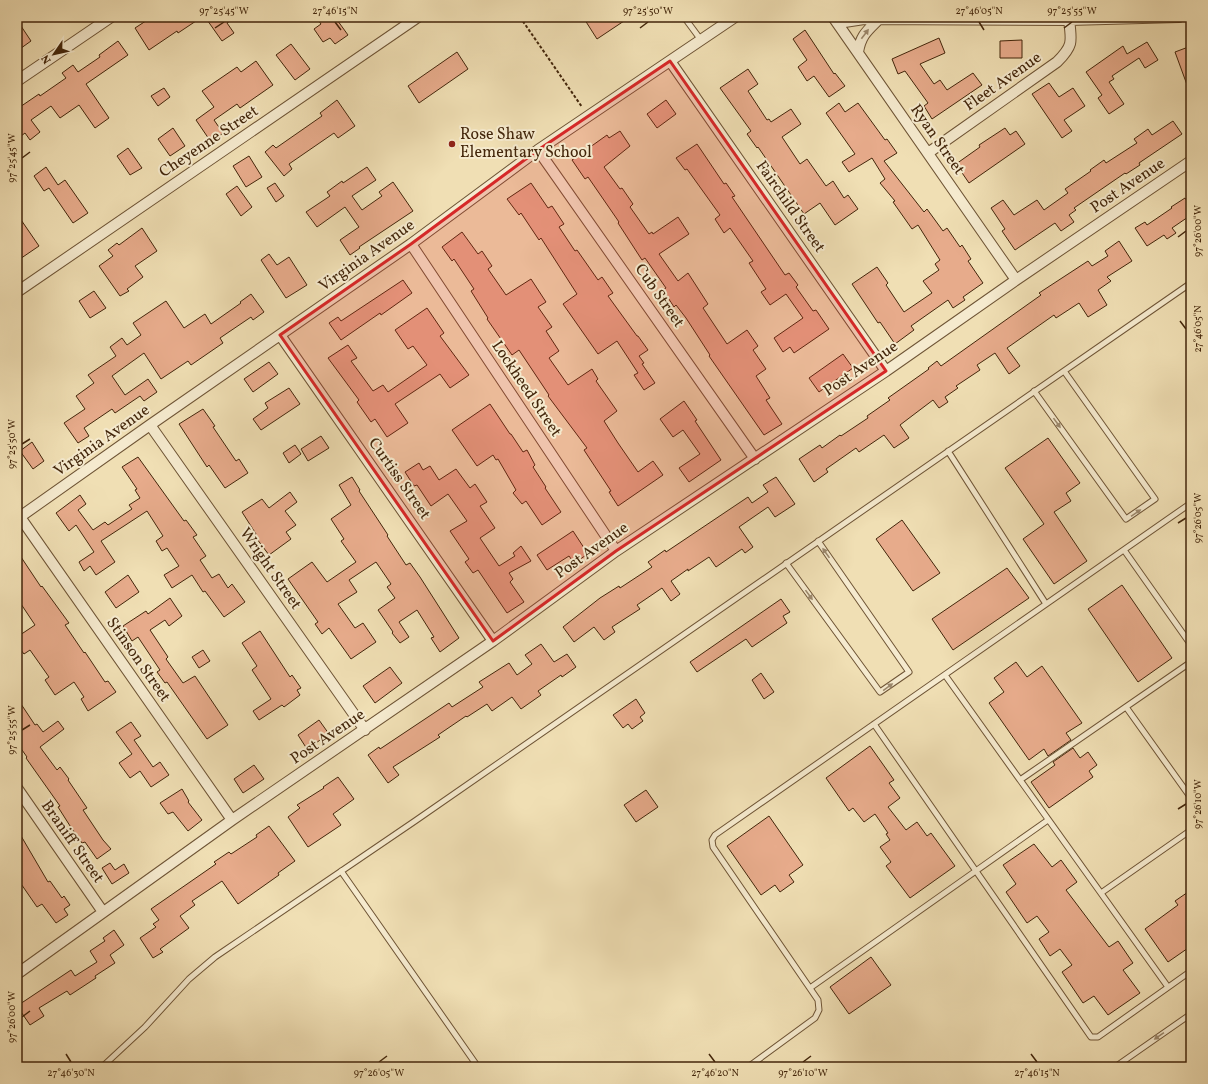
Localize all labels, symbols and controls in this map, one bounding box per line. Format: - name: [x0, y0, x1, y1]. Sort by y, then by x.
- text: 97°25'45"W: [199, 4, 249, 18]
- text: 27°46'15"N: [312, 4, 358, 18]
- text: 97°25'50"W: [623, 4, 673, 18]
- text: 27°46'05"N: [955, 4, 1003, 18]
- text: 97°25'55"W: [1047, 4, 1097, 18]
- one-way arrow: [861, 28, 869, 39]
- north arrow: [34, 34, 74, 74]
- street label: Fleet Avenue: [960, 47, 1046, 117]
- text: N: [38, 51, 55, 66]
- street label: Cheyenne Street: [155, 100, 263, 183]
- street label: Ryan Street: [905, 100, 970, 180]
- place label: Rose Shaw Elementary School: [460, 124, 592, 164]
- text: 97°25'45"W: [5, 133, 19, 183]
- marker: Rose Shaw Elementary School: [447, 139, 457, 149]
- street label: Post Avenue: [1086, 153, 1170, 219]
- street label: Fairchild Street: [750, 157, 830, 258]
- text: 97°26'00"W: [1191, 205, 1205, 257]
- street label: Virginia Avenue: [315, 215, 419, 297]
- street label: Cub Street: [629, 260, 689, 333]
- text: 27°46'05"N: [1191, 305, 1205, 353]
- street label: Post Avenue: [819, 336, 903, 402]
- street label: Lockheed Street: [486, 337, 567, 442]
- street label: Virginia Avenue: [50, 400, 154, 482]
- one-way arrow: [1053, 418, 1061, 428]
- text: 97°25'50"W: [5, 419, 19, 469]
- street label: Curtiss Street: [363, 434, 436, 525]
- text: 97°26'05"W: [1191, 493, 1205, 543]
- one-way arrow: [1130, 509, 1141, 517]
- street label: Post Avenue: [551, 517, 633, 585]
- street label: Wright Street: [234, 524, 307, 615]
- one-way arrow: [822, 547, 830, 558]
- one-way arrow: [805, 589, 813, 600]
- street label: Stinson Street: [101, 613, 176, 707]
- one-way arrow: [882, 683, 893, 691]
- street label: Post Avenue: [286, 704, 370, 770]
- text: 97°25'55"W: [5, 705, 19, 755]
- text: 97°26'10"W: [1191, 779, 1205, 829]
- street label: Braniff Street: [35, 796, 109, 888]
- text: 97°26'00"W: [5, 991, 19, 1043]
- one-way arrow: [1154, 1032, 1164, 1040]
- text: 27°46'30"N: [47, 1066, 95, 1080]
- text: 97°26'05"W: [354, 1066, 404, 1080]
- text: 27°46'20"N: [691, 1066, 739, 1080]
- text: 97°26'10"W: [778, 1066, 828, 1080]
- text: 27°46'15"N: [1014, 1066, 1060, 1080]

